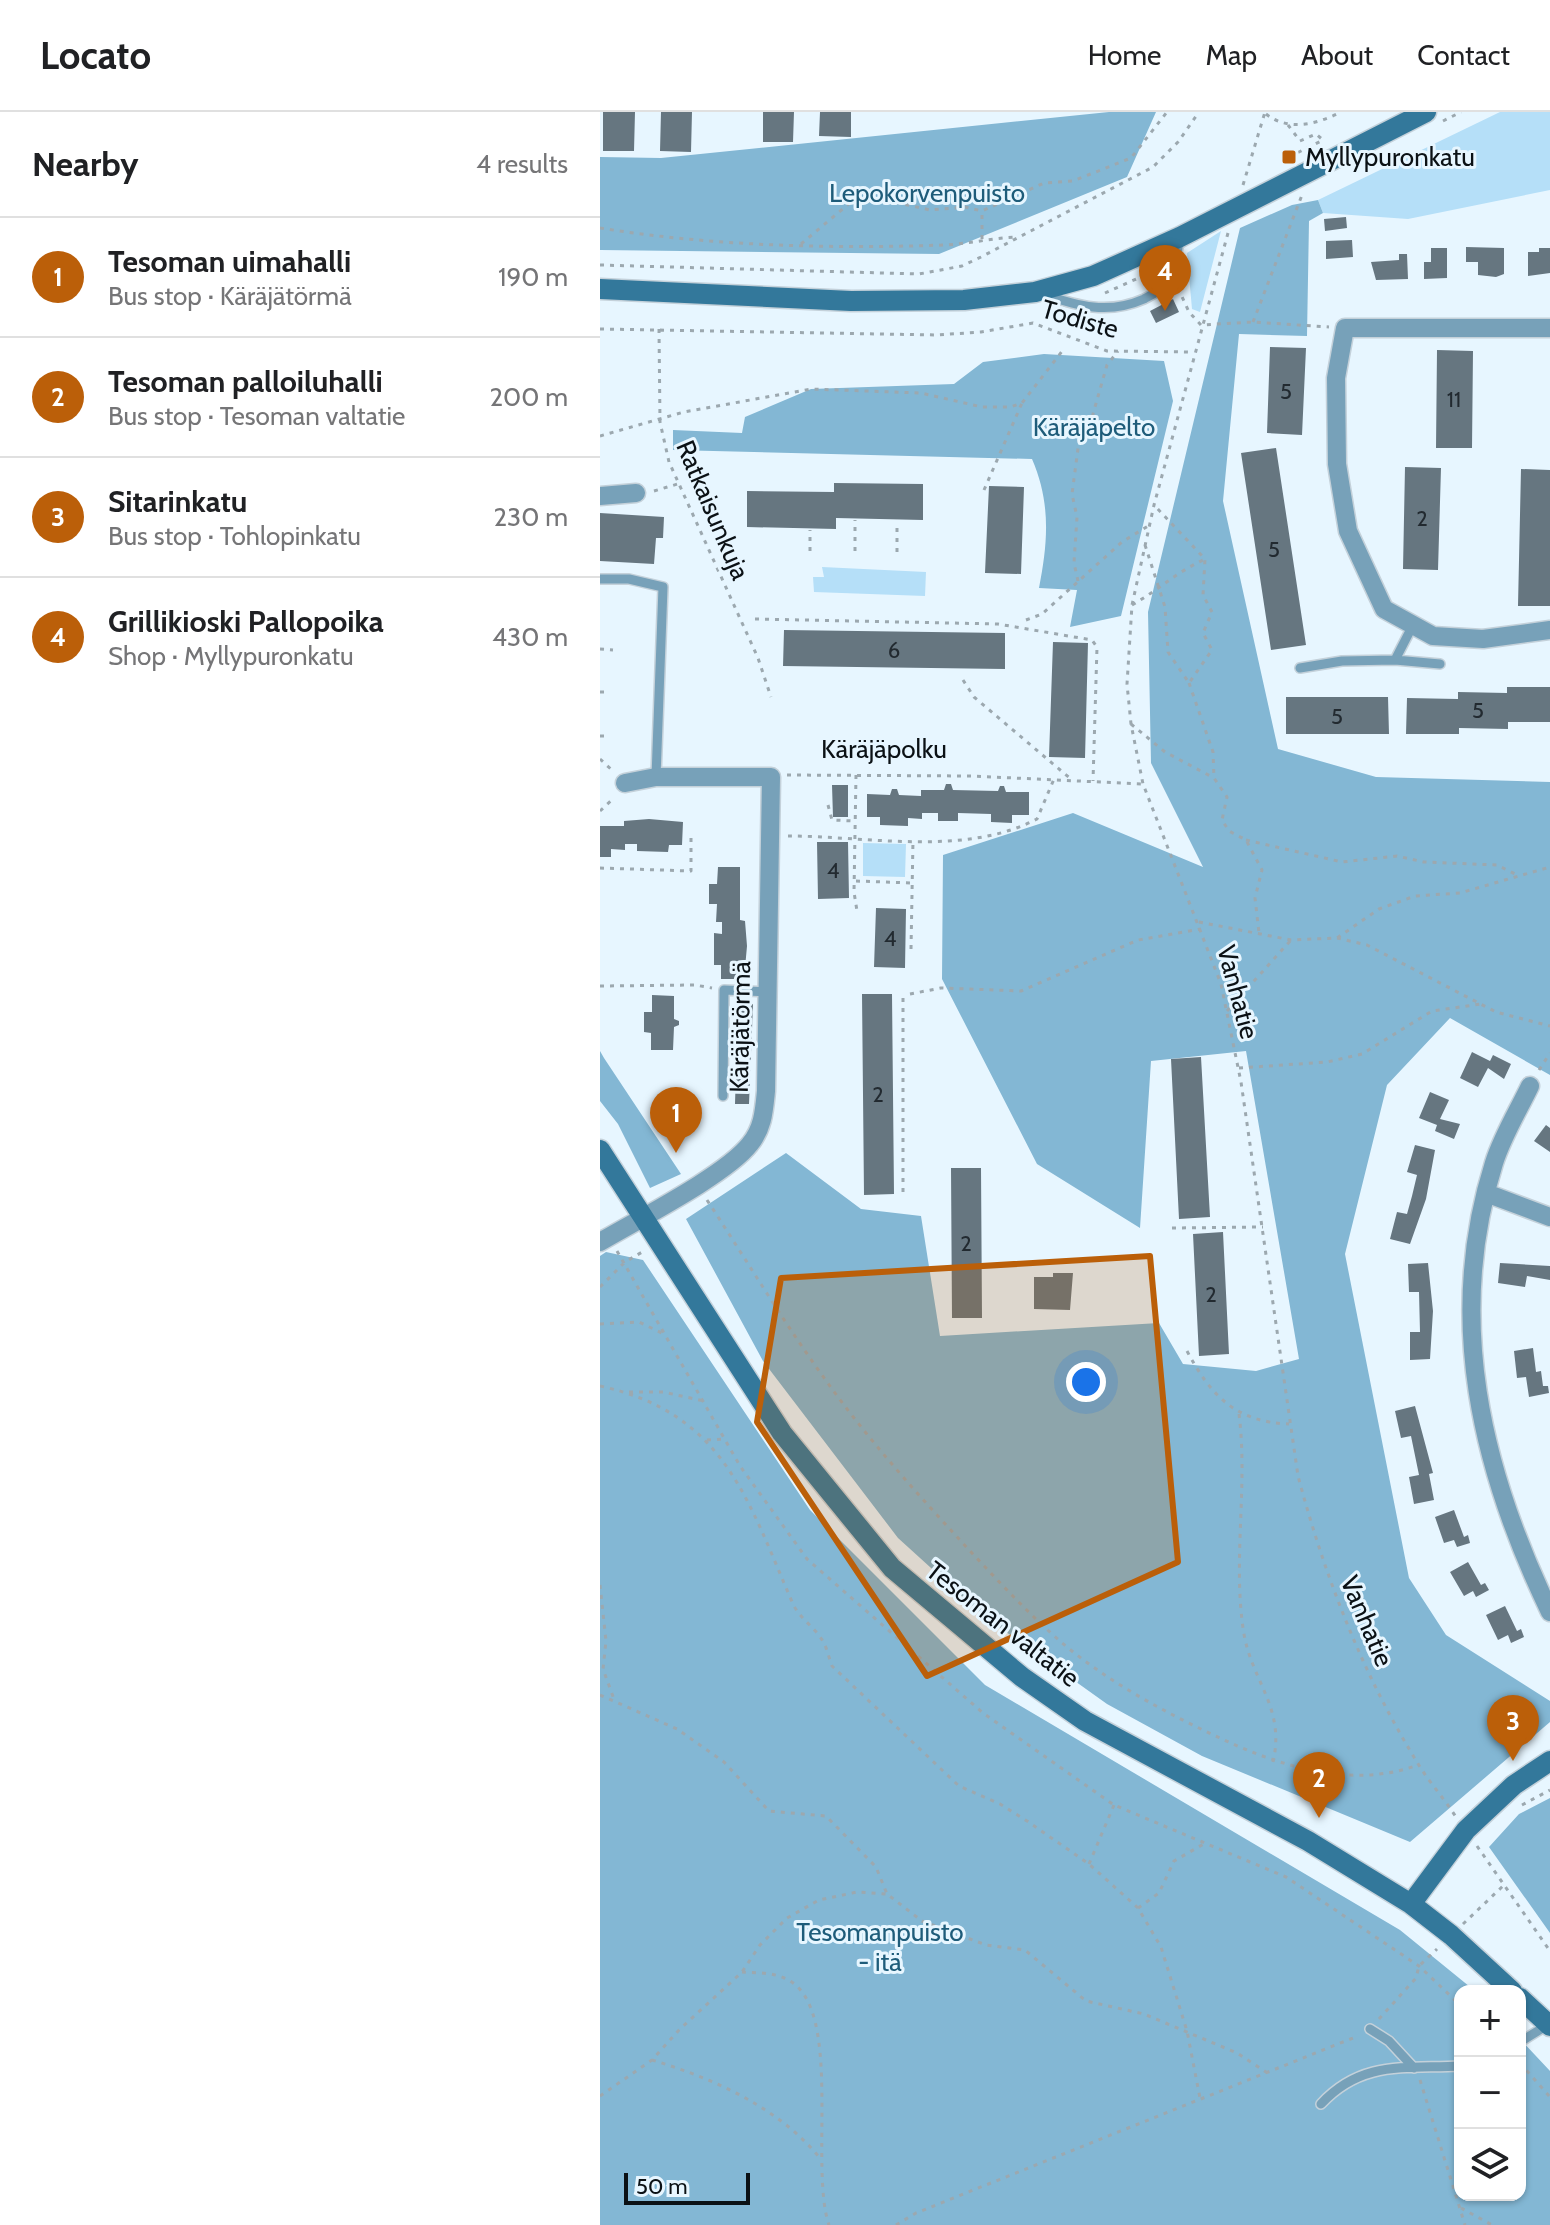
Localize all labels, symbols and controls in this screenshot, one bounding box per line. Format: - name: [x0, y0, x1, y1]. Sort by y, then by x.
- text: Locato: [40, 32, 151, 79]
- text: Home: [1088, 38, 1161, 72]
- text: Map: [1205, 38, 1257, 72]
- text: About: [1301, 38, 1373, 72]
- text: Contact: [1417, 38, 1510, 72]
- place label: Myllypuronkatu: [1305, 141, 1475, 173]
- text: Nearby: [32, 143, 139, 185]
- text: 4 results: [476, 148, 568, 180]
- marker: Myllypuronkatu: [1280, 148, 1298, 166]
- park label: Lepokorvenpuisto: [829, 177, 1025, 209]
- text: Tesoman uimahalli: [108, 243, 351, 280]
- pin: 4: [1139, 245, 1191, 311]
- text: 1: [53, 261, 63, 293]
- text: 190 m: [498, 261, 568, 293]
- text: Bus stop · Käräjätörmä: [108, 280, 352, 312]
- street label: Todiste: [1038, 293, 1122, 345]
- text: Tesoman palloiluhalli: [108, 363, 383, 400]
- house number: 5: [1280, 378, 1292, 405]
- text: 2: [51, 381, 65, 413]
- text: 200 m: [489, 381, 568, 413]
- house number: 11: [1447, 386, 1461, 413]
- text: Bus stop · Tesoman valtatie: [108, 400, 405, 432]
- park label: Käräjäpelto: [1033, 411, 1155, 443]
- street label: Ratkaisunkuja: [669, 436, 757, 585]
- text: Sitarinkatu: [108, 483, 247, 520]
- text: 3: [51, 501, 65, 533]
- text: 230 m: [494, 501, 568, 533]
- house number: 2: [1416, 505, 1428, 532]
- text: Bus stop · Tohlopinkatu: [108, 520, 361, 552]
- house number: 5: [1268, 536, 1280, 563]
- text: Grillikioski Pallopoika: [108, 603, 384, 640]
- text: 4: [50, 621, 66, 653]
- text: 430 m: [492, 621, 568, 653]
- house number: 6: [888, 637, 900, 664]
- text: Shop · Myllypuronkatu: [108, 640, 354, 672]
- house number: 5: [1472, 697, 1484, 724]
- house number: 5: [1331, 703, 1343, 730]
- street label: Käräjäpolku: [821, 733, 947, 765]
- house number: 4: [827, 857, 840, 884]
- house number: 4: [884, 925, 897, 952]
- street label: Vanhatie: [1210, 942, 1266, 1042]
- street label: Käräjätörmä: [723, 960, 757, 1093]
- house number: 2: [872, 1081, 884, 1108]
- pin: 1: [650, 1087, 702, 1153]
- house number: 2: [960, 1230, 972, 1257]
- house number: 2: [1205, 1281, 1217, 1308]
- your location: [1066, 1362, 1106, 1402]
- street label: Tesoman valtatie: [920, 1554, 1086, 1694]
- street label: Vanhatie: [1334, 1571, 1400, 1671]
- pin: 3: [1487, 1695, 1539, 1761]
- pin: 2: [1293, 1752, 1345, 1818]
- park label: Tesomanpuisto - itä: [796, 1916, 964, 1978]
- map controls: [1454, 1985, 1526, 2201]
- button: +: [1454, 1985, 1526, 2057]
- button: −: [1454, 2057, 1526, 2129]
- button: layers: [1454, 2129, 1526, 2201]
- scale bar: [624, 2169, 750, 2205]
- text: 50 m: [636, 2173, 688, 2200]

